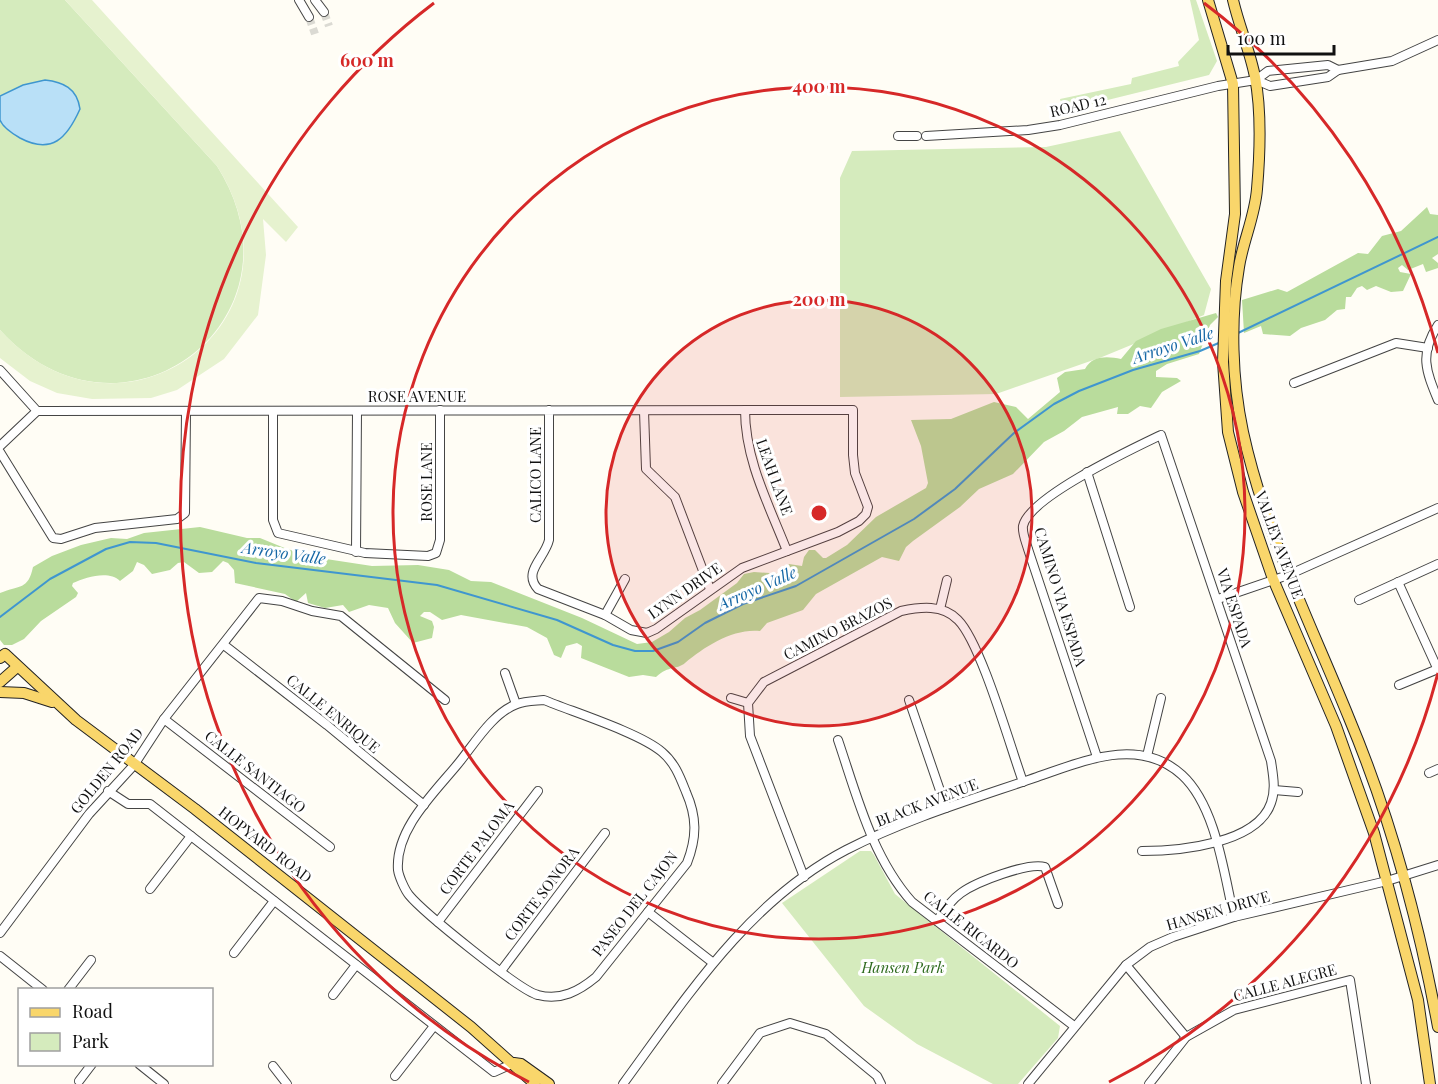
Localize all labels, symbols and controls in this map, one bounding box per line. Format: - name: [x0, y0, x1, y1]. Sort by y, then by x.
- scale bar: [1228, 18, 1334, 56]
- text: 100 m: [1237, 26, 1286, 50]
- text: 600 m: [340, 48, 395, 72]
- text: 400 m: [792, 74, 846, 98]
- street label: ROAD 12: [1048, 89, 1108, 121]
- text: 200 m: [792, 287, 846, 311]
- water label: Arroyo Valle: [1128, 321, 1216, 368]
- street label: ROSE AVENUE: [368, 386, 466, 406]
- street label: CALICO LANE: [525, 427, 545, 523]
- street label: LEAH LANE: [752, 436, 798, 518]
- street label: ROSE LANE: [416, 442, 436, 522]
- street label: VALLEY AVENUE: [1251, 487, 1309, 601]
- centre of rings: [809, 503, 829, 523]
- street label: CAMINO VIA ESPADA: [1030, 525, 1092, 669]
- water label: Arroyo Valle: [239, 536, 327, 569]
- street label: LYNN DRIVE: [644, 557, 725, 623]
- water label: Arroyo Valle: [712, 561, 800, 615]
- street label: VIA ESPADA: [1212, 565, 1257, 650]
- street label: CAMINO BRAZOS: [780, 592, 895, 664]
- street label: CALLE ENRIQUE: [283, 669, 385, 757]
- street label: GOLDEN ROAD: [65, 723, 147, 818]
- street label: CALLE SANTIAGO: [201, 725, 310, 817]
- street label: BLACK AVENUE: [873, 773, 981, 831]
- street label: CORTE PALOMA: [434, 796, 518, 898]
- street label: HOPYARD ROAD: [215, 801, 316, 887]
- street label: CORTE SONORA: [499, 842, 583, 944]
- street label: PASEO DEL CAJON: [587, 846, 682, 960]
- street label: CALLE RICARDO: [920, 886, 1023, 973]
- street label: HANSEN DRIVE: [1164, 886, 1272, 934]
- park label: Hansen Park: [861, 957, 945, 977]
- street label: CALLE ALEGRE: [1231, 959, 1339, 1005]
- legend: [18, 988, 213, 1066]
- text: Road: [72, 999, 113, 1023]
- text: Park: [72, 1029, 109, 1053]

